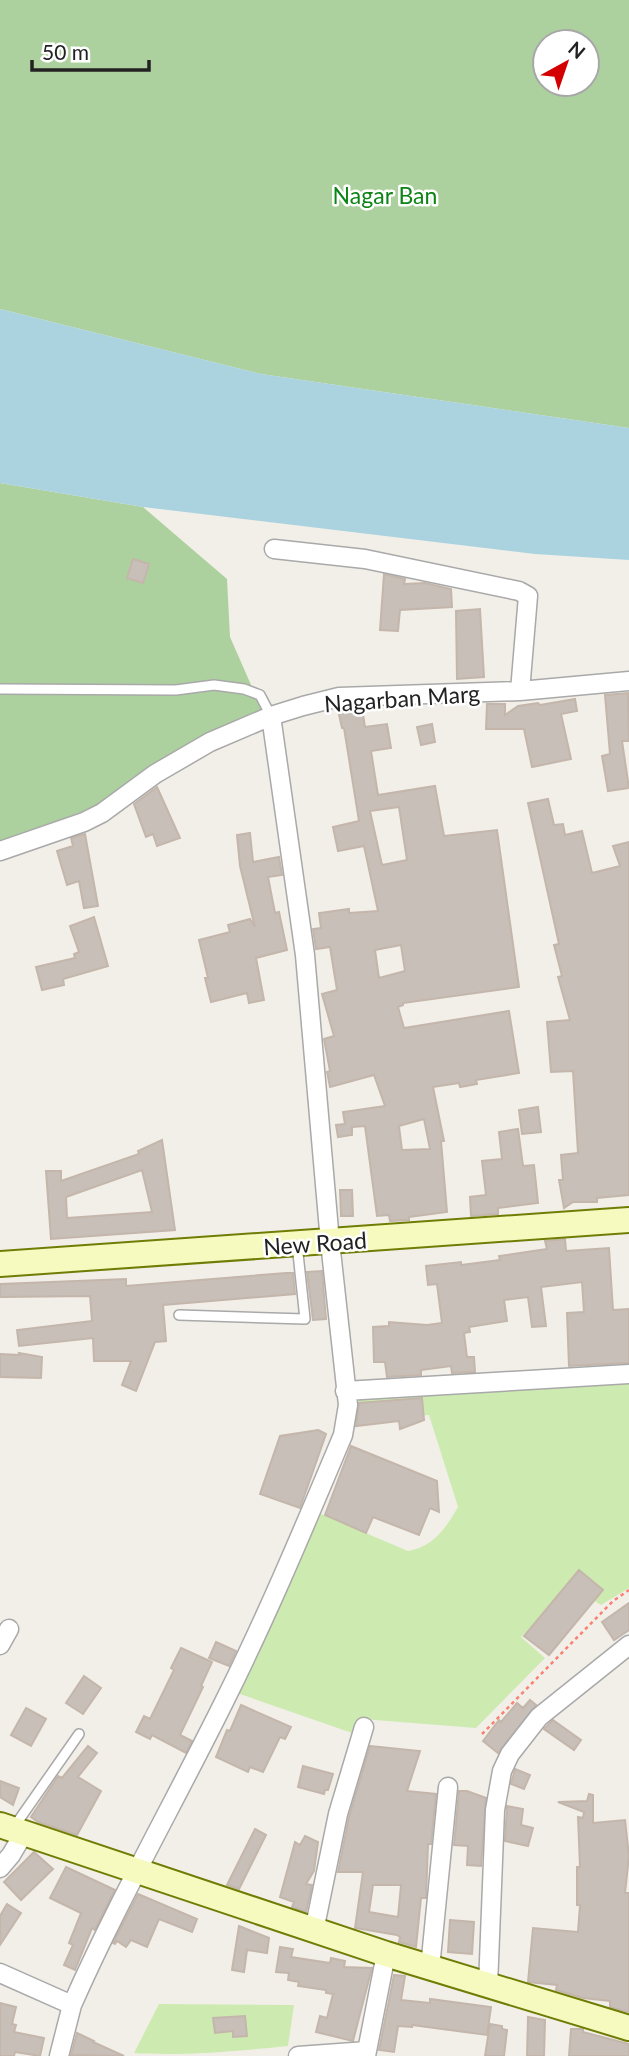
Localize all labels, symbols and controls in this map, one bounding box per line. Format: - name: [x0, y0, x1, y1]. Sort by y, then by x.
- scale bar: [32, 28, 149, 72]
- north arrow: [531, 28, 601, 98]
- text: N: [564, 36, 590, 63]
- text: 50 m: [42, 39, 89, 64]
- park label: Nagar Ban: [333, 181, 437, 209]
- street label: Nagarban Marg: [323, 679, 481, 717]
- street label: New Road: [262, 1225, 368, 1261]

